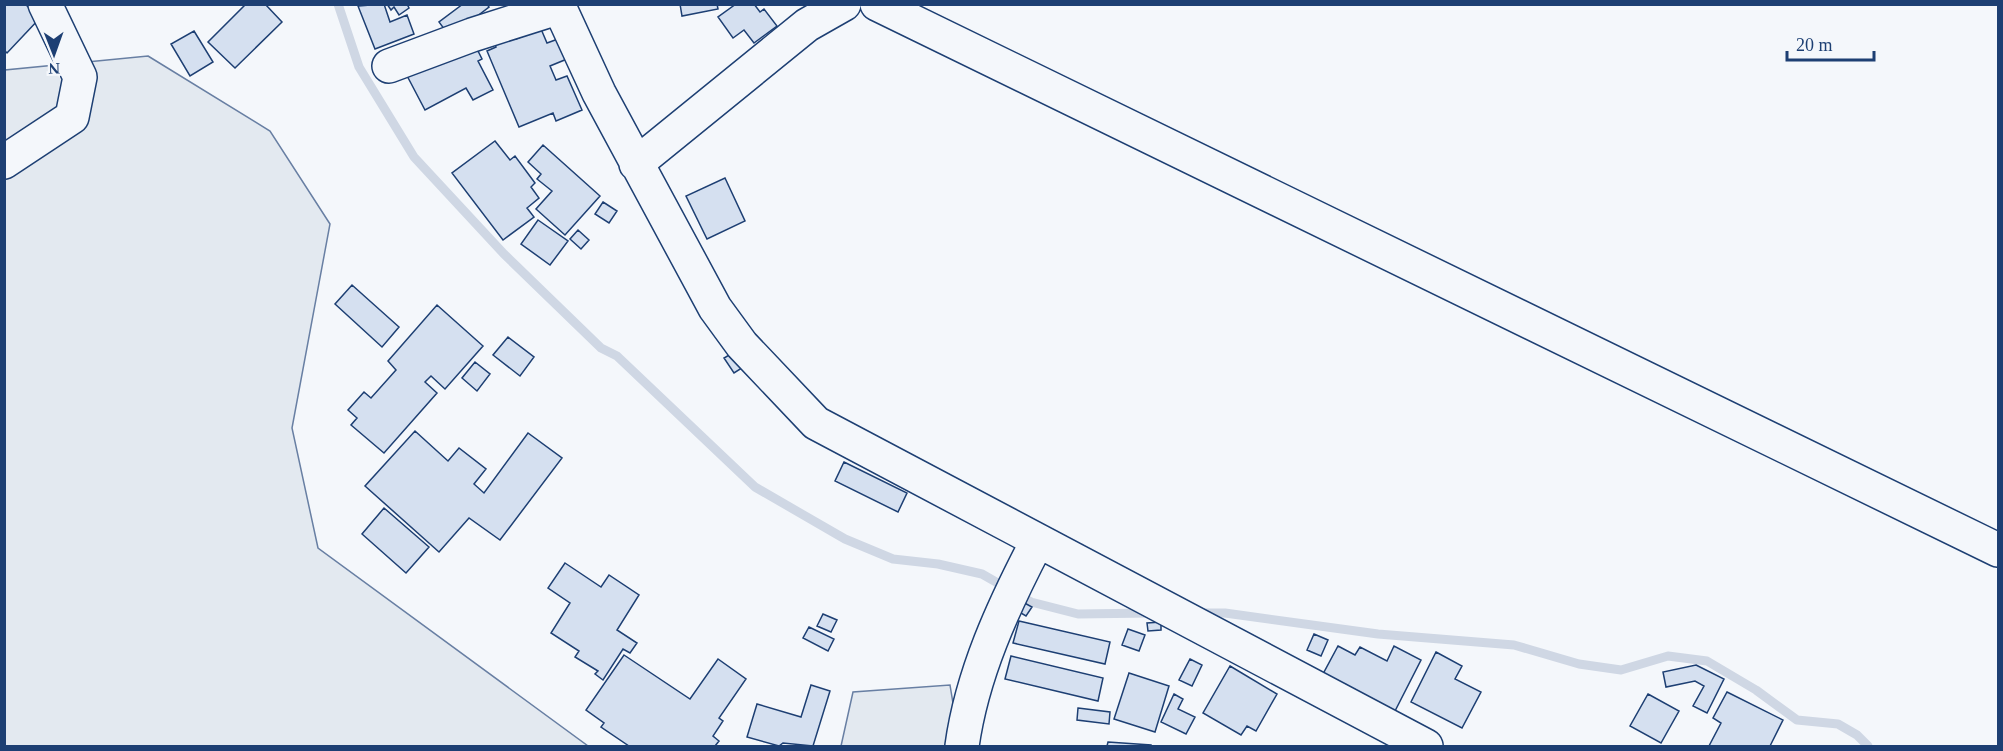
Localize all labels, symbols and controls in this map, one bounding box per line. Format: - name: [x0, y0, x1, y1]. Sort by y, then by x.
- north arrow: [24, 24, 84, 84]
- scale bar: [1787, 24, 1874, 62]
- text: 20 m: [1796, 35, 1833, 55]
- text: N: [48, 60, 60, 77]

